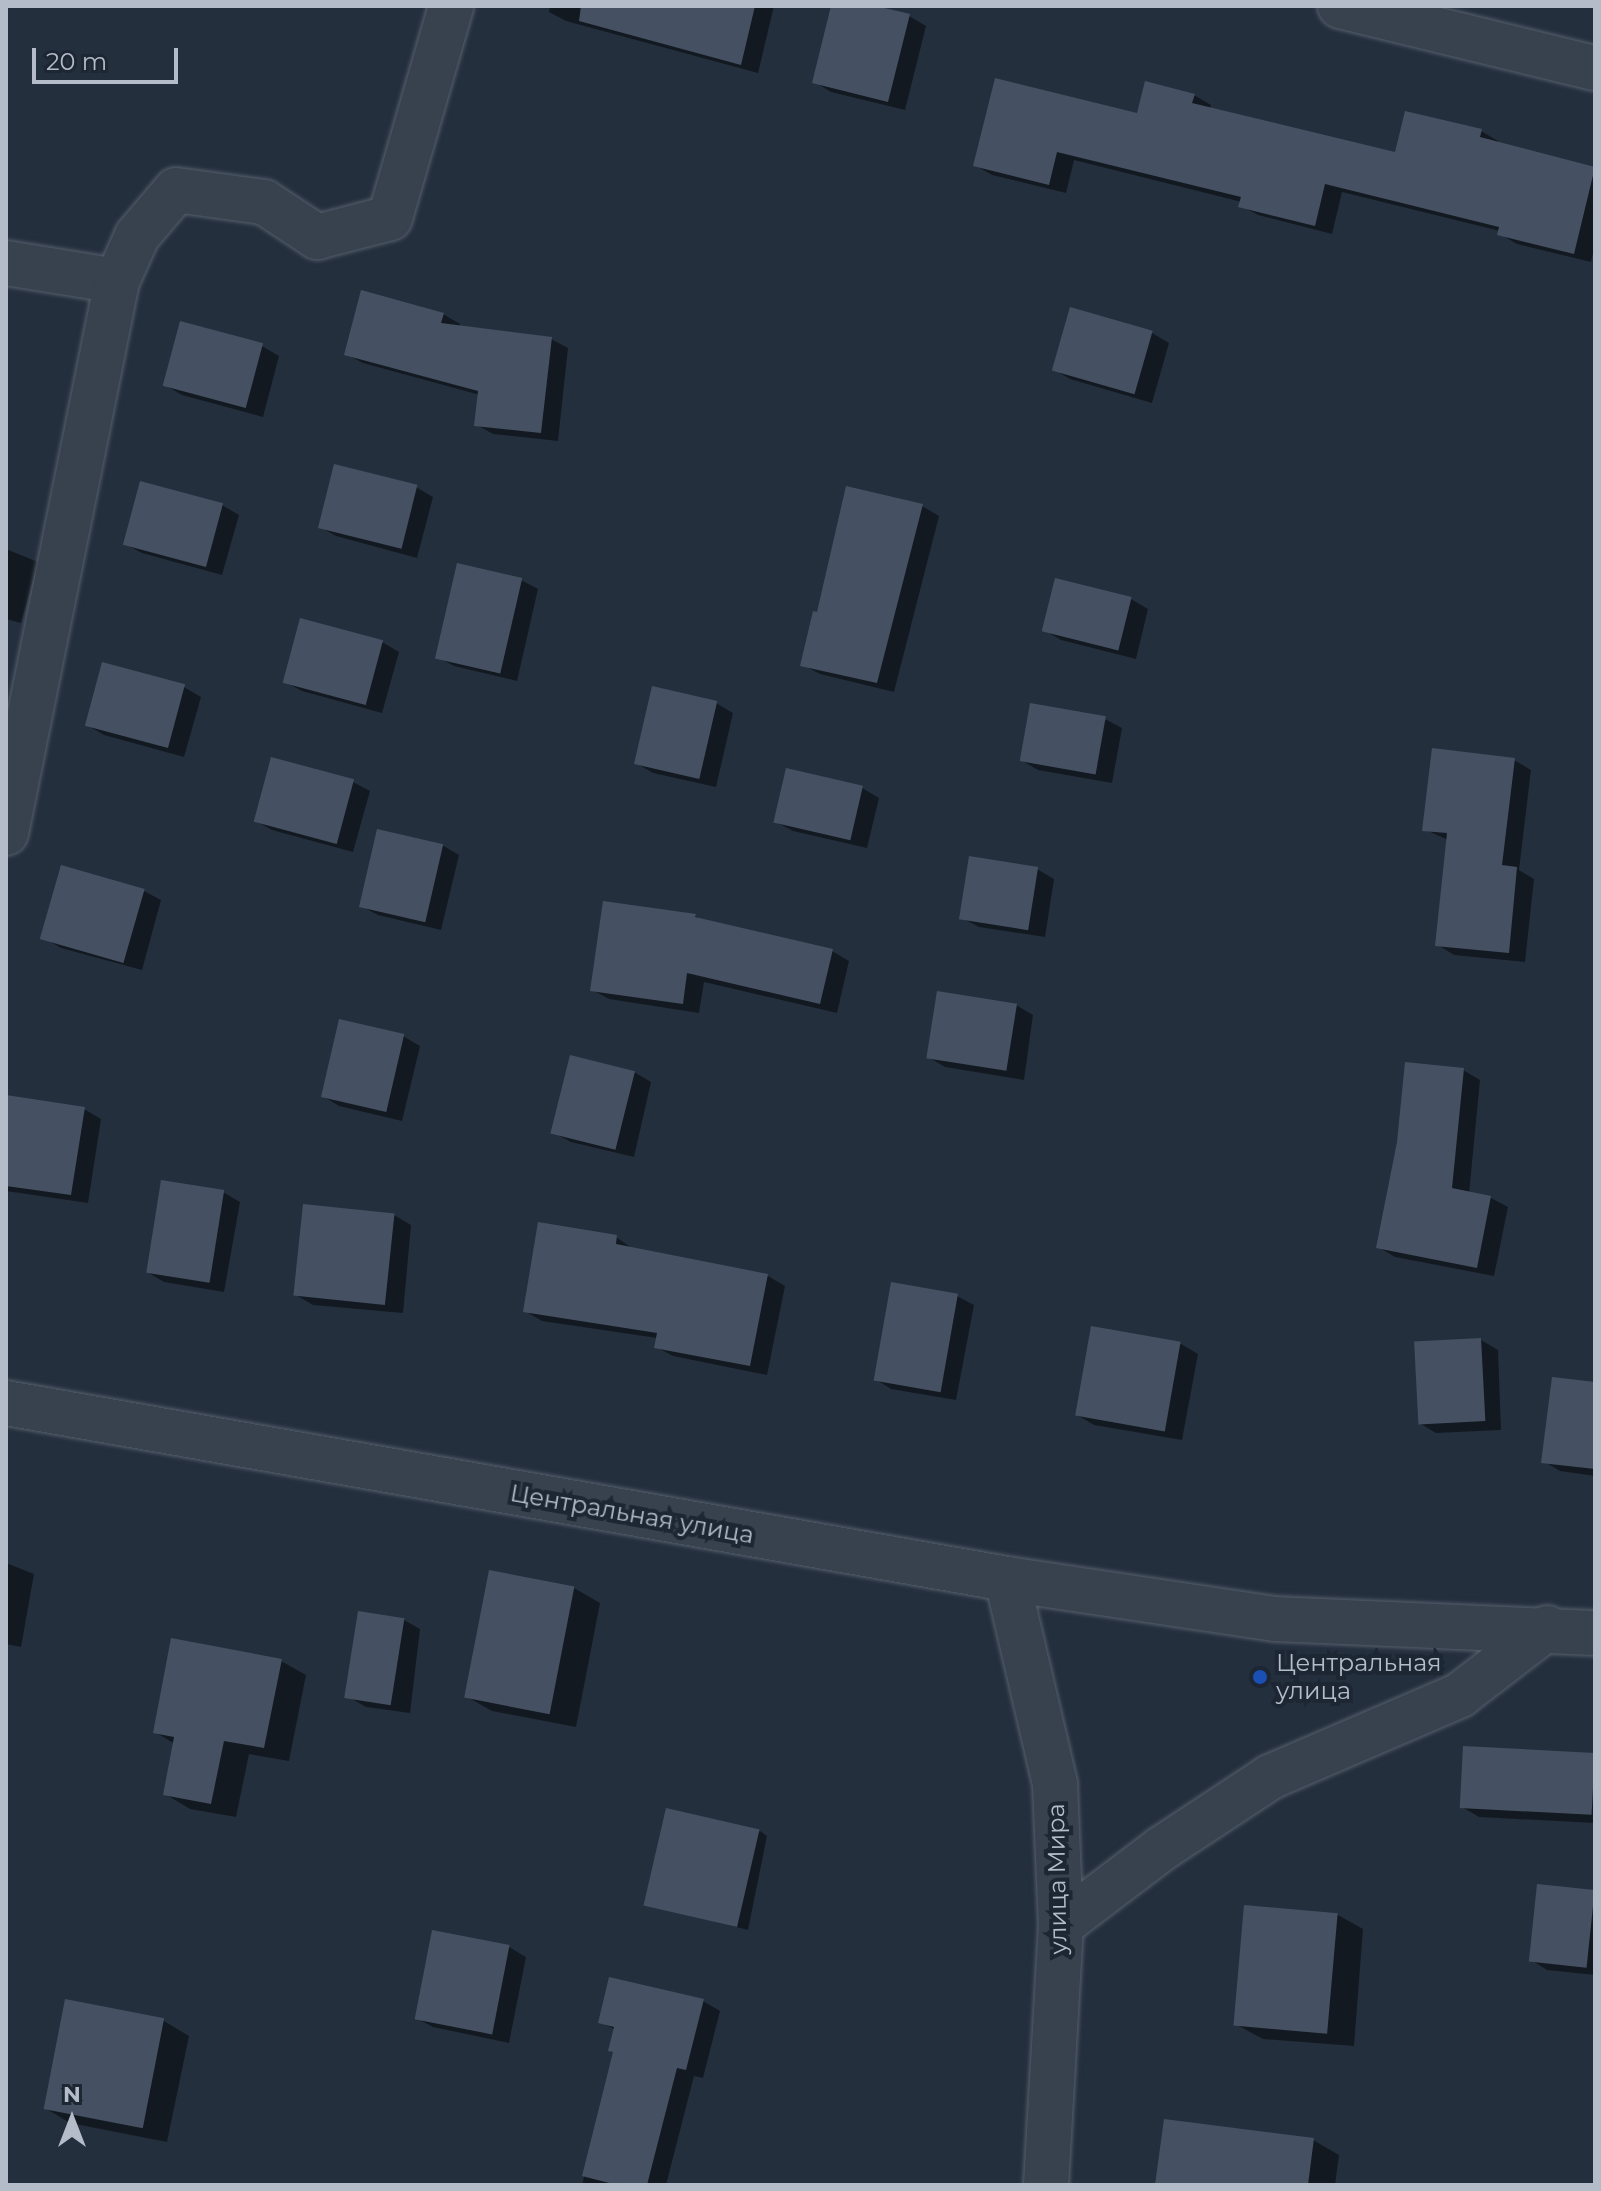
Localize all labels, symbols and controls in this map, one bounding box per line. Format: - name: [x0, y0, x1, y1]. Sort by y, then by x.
- scale bar: [36, 32, 182, 82]
- text: 20 m: [46, 47, 107, 76]
- street label: Центральная улица: [508, 1478, 756, 1550]
- place label: Центральная улица: [1276, 1649, 1442, 1705]
- marker: Центральная улица: [1251, 1668, 1269, 1686]
- street label: улица Мира: [1041, 1803, 1073, 1955]
- north arrow: [32, 2079, 112, 2159]
- text: N: [63, 2081, 81, 2108]

